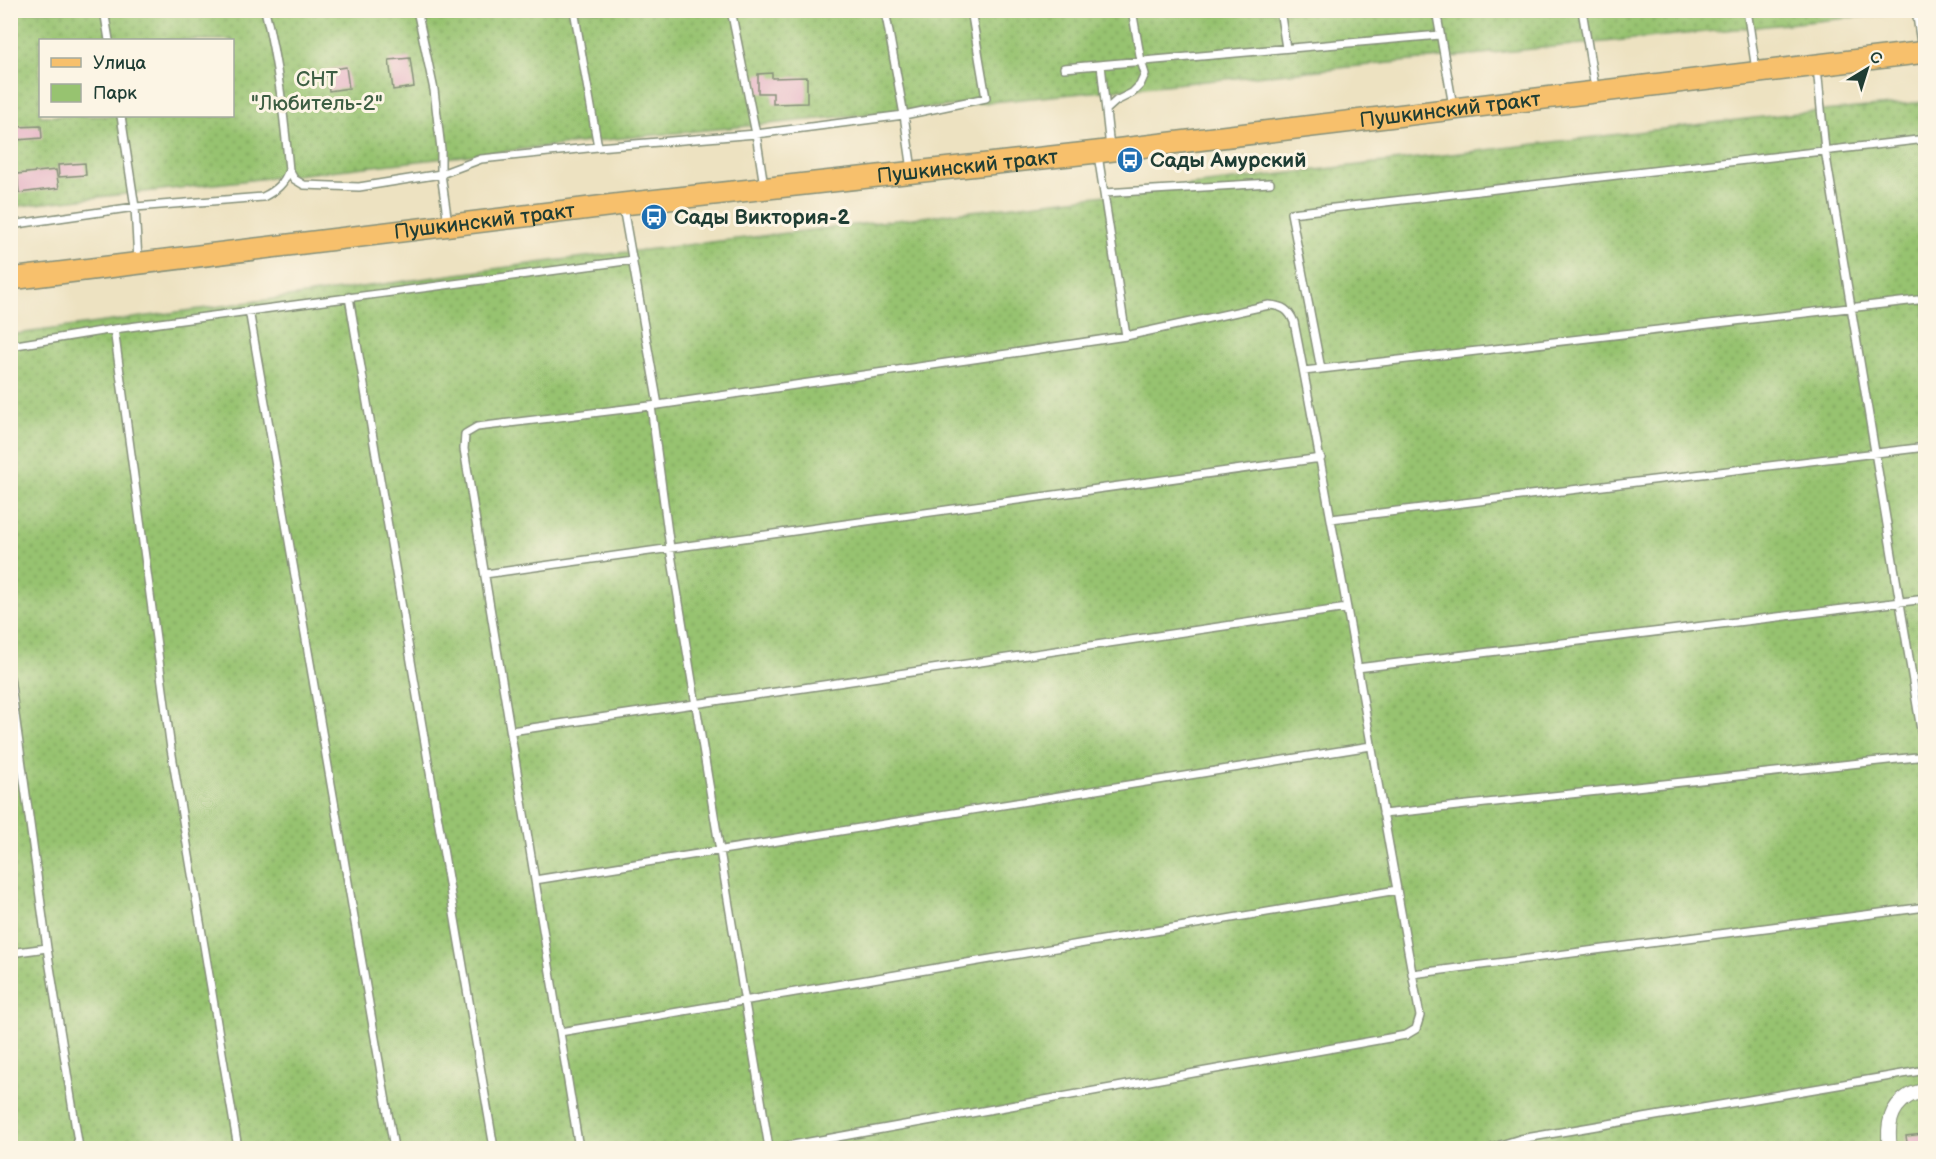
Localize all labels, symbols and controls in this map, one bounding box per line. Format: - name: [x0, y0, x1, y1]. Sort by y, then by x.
- legend: [39, 39, 234, 117]
- north arrow: [1837, 39, 1897, 99]
- text: С: [1865, 47, 1886, 69]
- text: Улица: [93, 53, 147, 74]
- park label: СНТ "Любитель-2": [251, 67, 383, 116]
- text: Парк: [93, 83, 137, 104]
- street label: Пушкинский тракт: [1358, 86, 1542, 133]
- street label: Пушкинский тракт: [875, 144, 1060, 189]
- bus stop icon: Сады Амурский: [1115, 145, 1145, 175]
- place label: Сады Амурский: [1150, 148, 1306, 173]
- street label: Пушкинский тракт: [392, 197, 577, 244]
- bus stop icon: Сады Виктория-2: [639, 202, 669, 232]
- place label: Сады Виктория-2: [674, 205, 850, 230]

